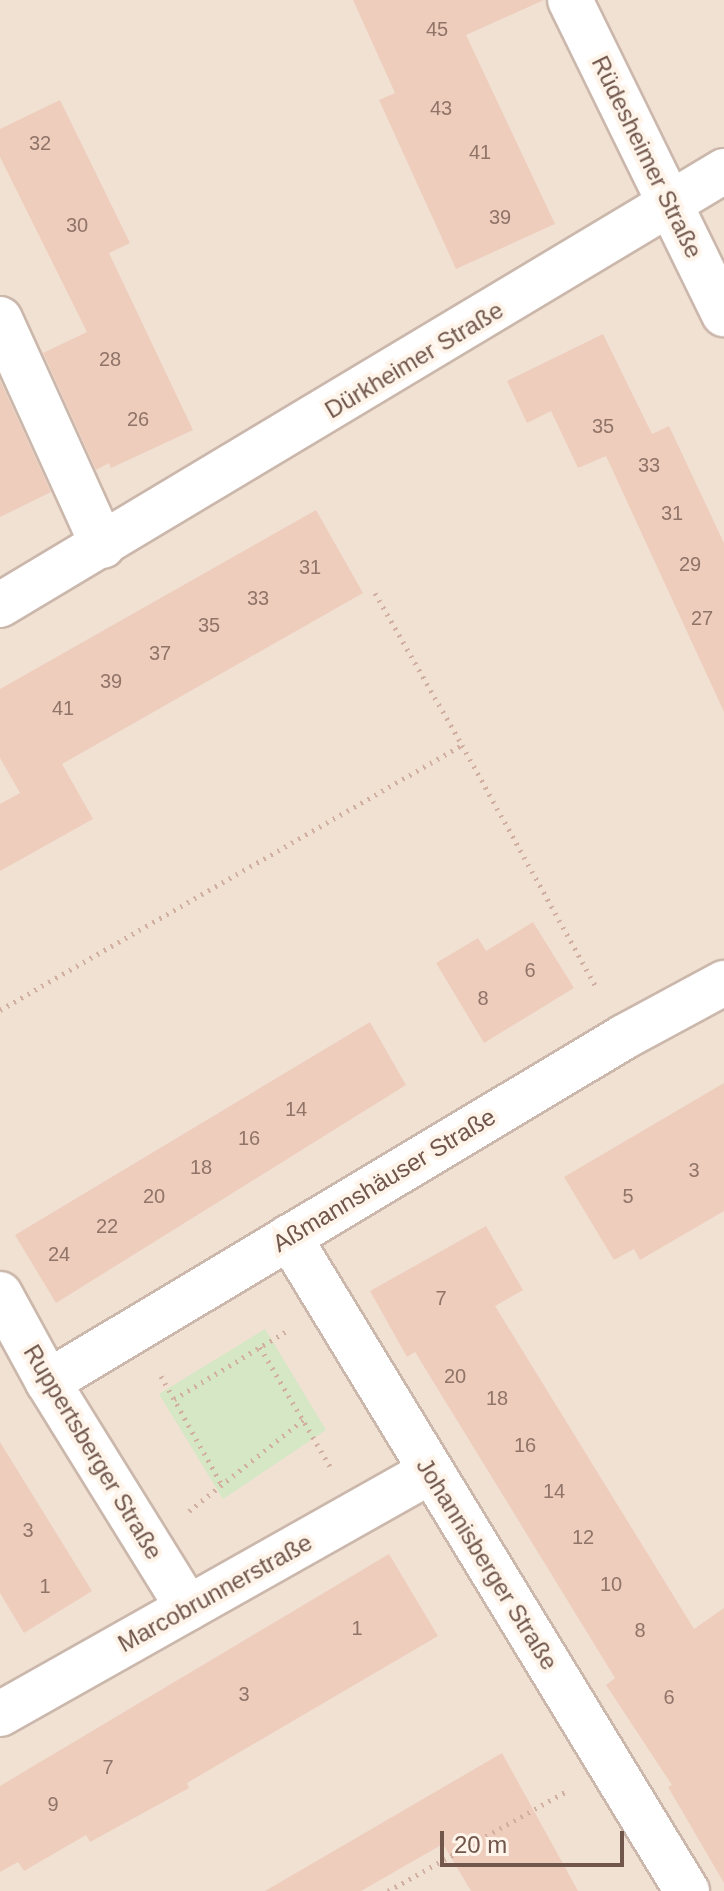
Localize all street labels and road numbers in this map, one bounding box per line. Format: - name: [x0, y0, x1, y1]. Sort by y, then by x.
- street label: Rüdesheimer Straße: [586, 51, 708, 263]
- street label: Dürkheimer Straße: [320, 295, 508, 425]
- street label: Aßmannshäuser Straße: [267, 1102, 501, 1258]
- street label: Ruppertsberger Straße: [17, 1339, 169, 1565]
- street label: Johannisberger Straße: [410, 1453, 564, 1675]
- street label: Marcobrunnerstraße: [113, 1528, 317, 1658]

